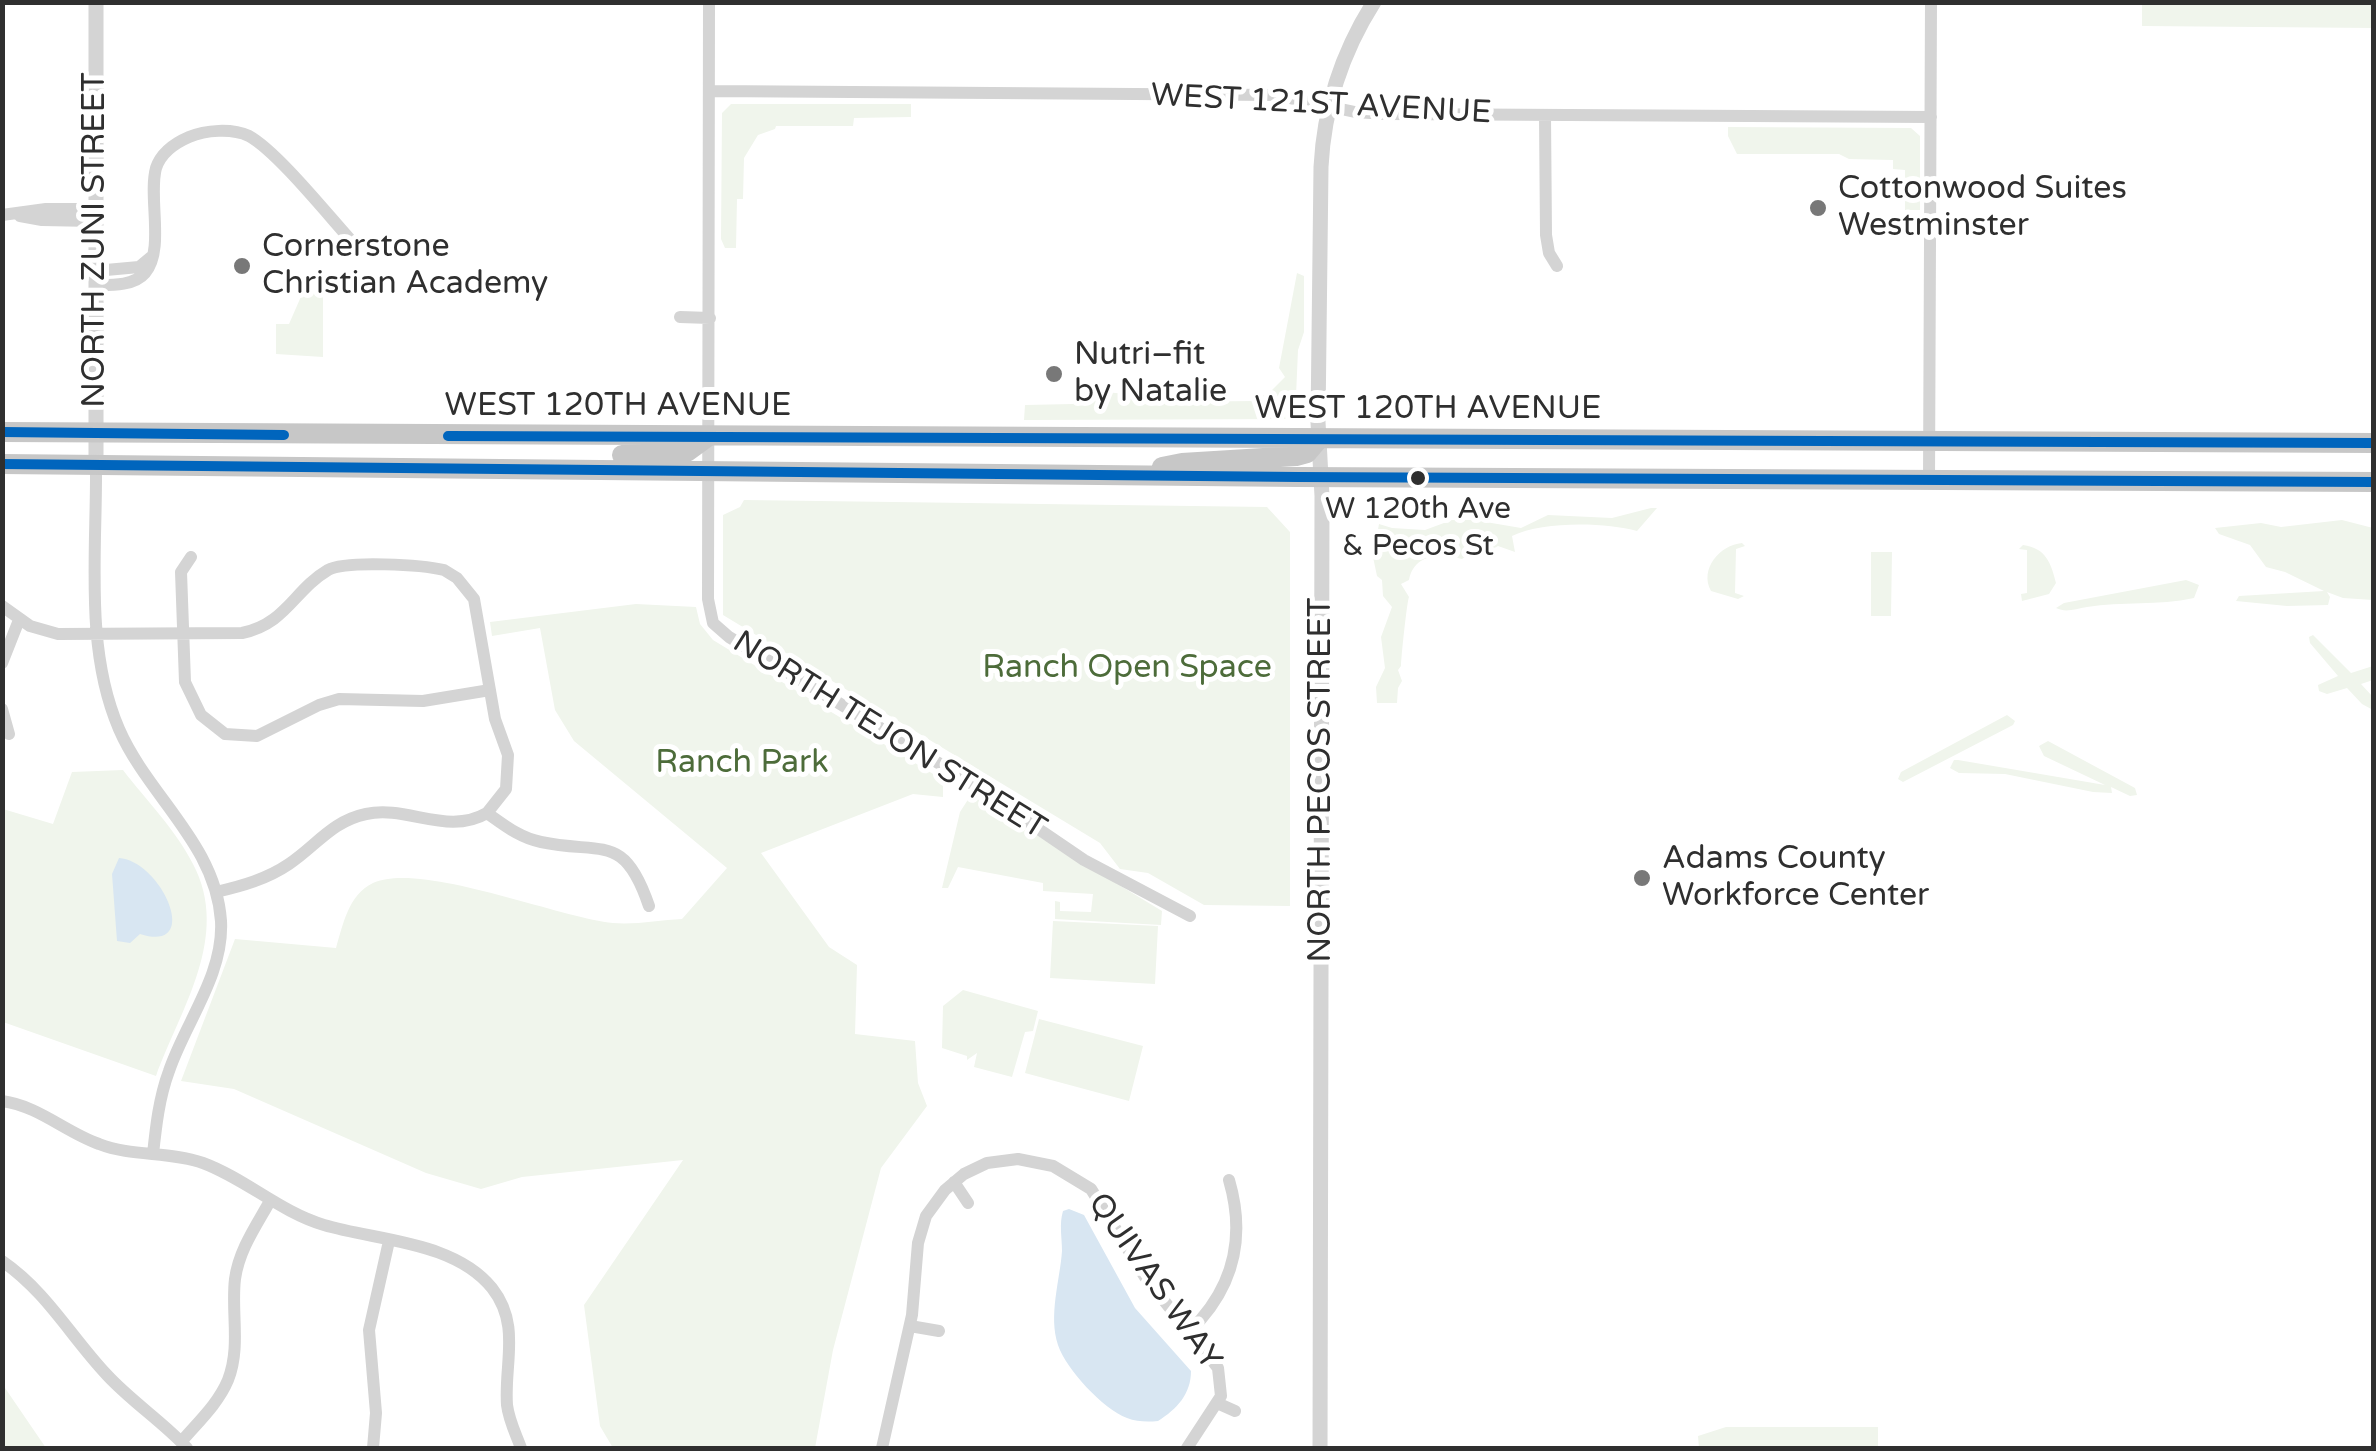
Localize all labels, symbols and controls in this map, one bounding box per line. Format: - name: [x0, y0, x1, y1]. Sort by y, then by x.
- street label: NORTH ZUNI STREET: [77, 72, 115, 408]
- street label: WEST 121ST AVENUE: [1150, 77, 1492, 133]
- place label: Cottonwood Suites Westminster: [1838, 171, 2127, 246]
- marker: Cottonwood Suites Westminster: [1807, 197, 1829, 219]
- place label: Cornerstone Christian Academy: [262, 229, 548, 304]
- marker: Cornerstone Christian Academy: [231, 255, 253, 277]
- place label: Nutri–fit by Natalie: [1074, 337, 1227, 412]
- marker: Nutri–fit by Natalie: [1043, 363, 1065, 385]
- street label: WEST 120TH AVENUE: [445, 388, 791, 426]
- street label: WEST 120TH AVENUE: [1255, 391, 1601, 429]
- marker: W 120th Ave & Pecos St: [1408, 468, 1428, 488]
- place label: W 120th Ave & Pecos St: [1325, 492, 1511, 562]
- street label: NORTH PECOS STREET: [1303, 598, 1341, 962]
- street label: NORTH TEJON STREET: [725, 624, 1053, 848]
- park label: Ranch Open Space: [982, 650, 1272, 688]
- park label: Ranch Park: [655, 745, 829, 783]
- place label: Adams County Workforce Center: [1662, 841, 1929, 916]
- marker: Adams County Workforce Center: [1631, 867, 1653, 889]
- street label: QUIVAS WAY: [1079, 1186, 1229, 1378]

